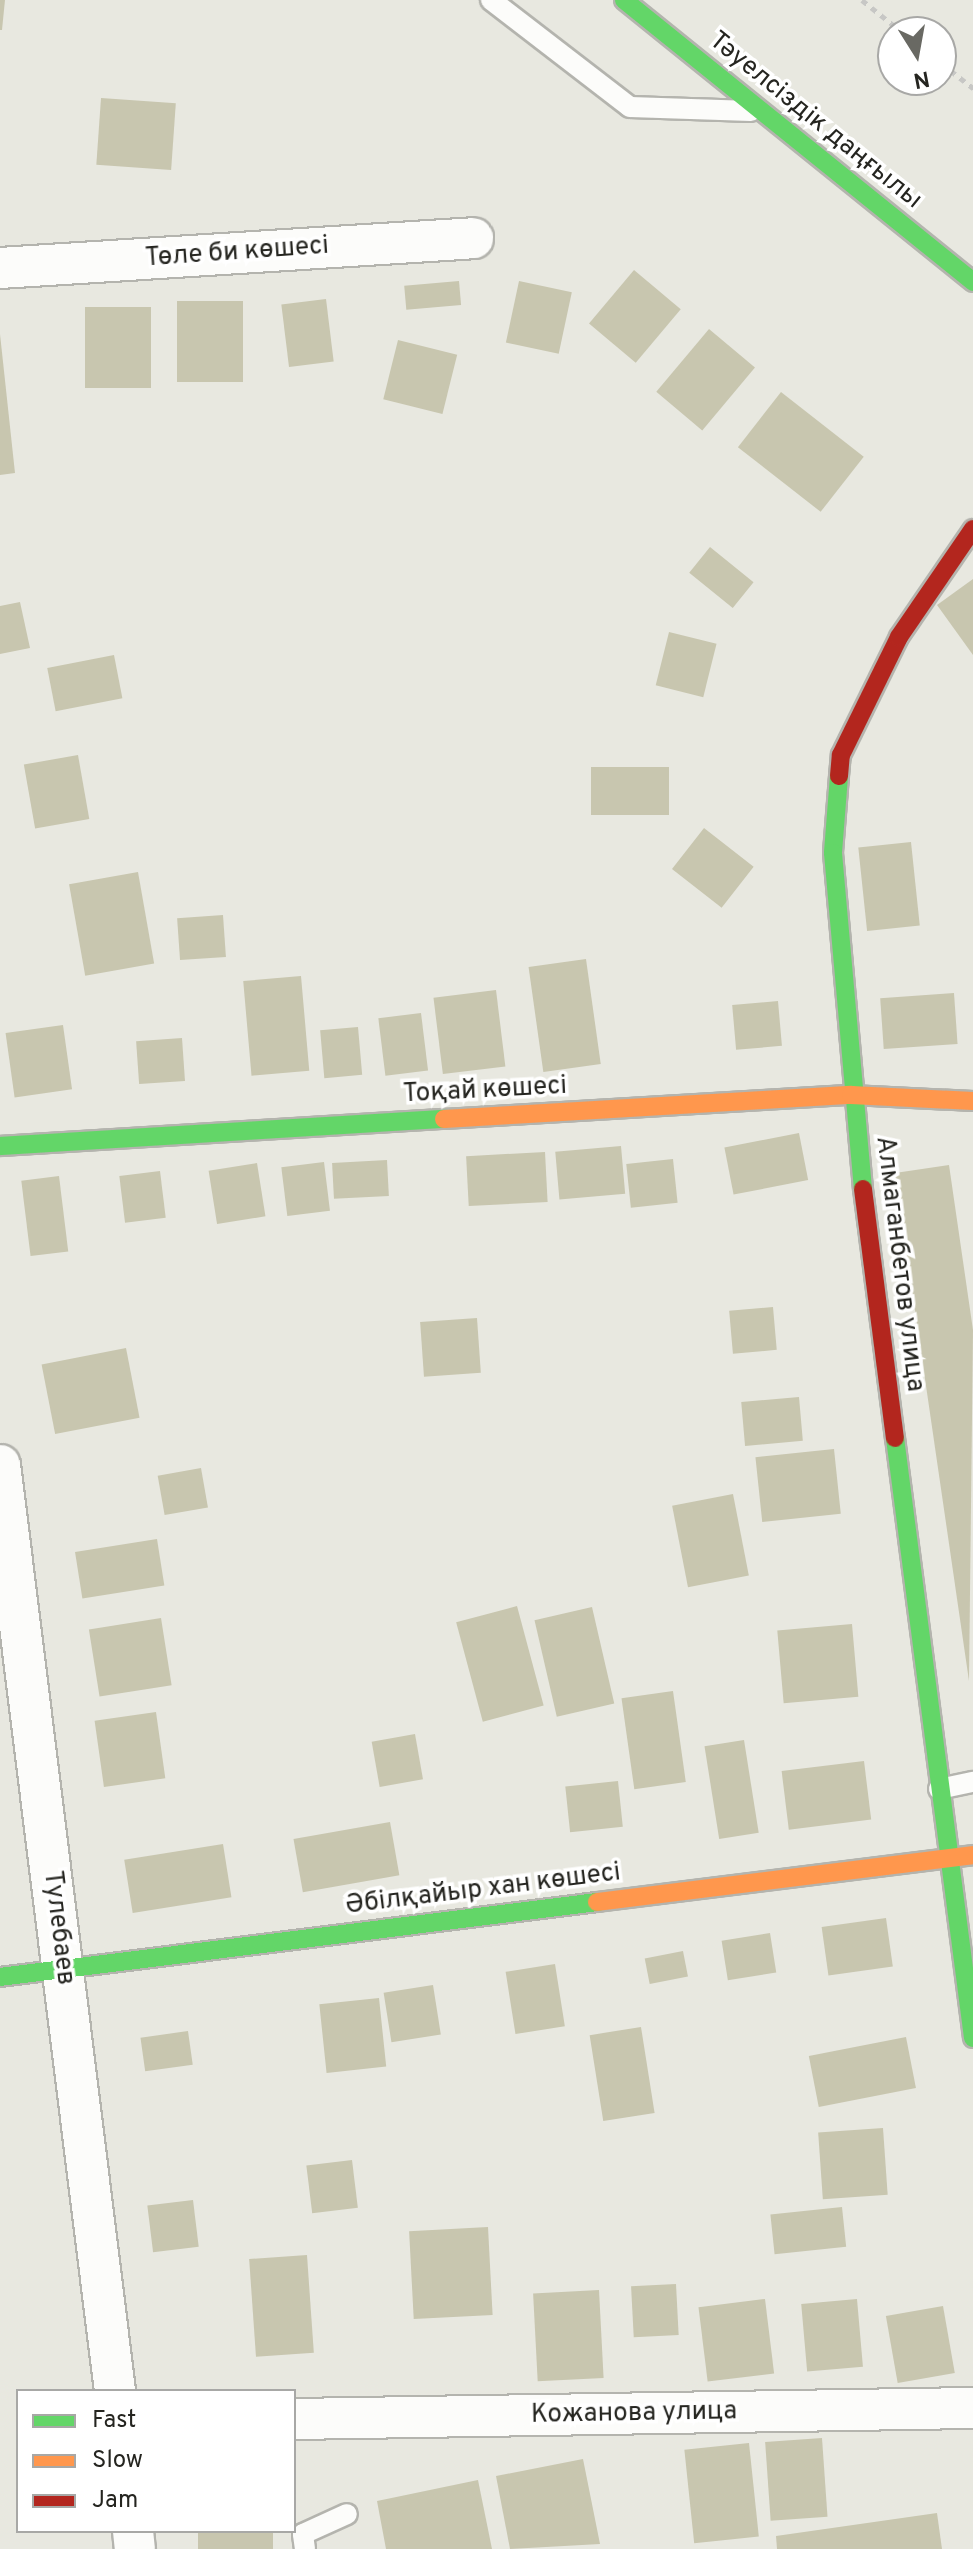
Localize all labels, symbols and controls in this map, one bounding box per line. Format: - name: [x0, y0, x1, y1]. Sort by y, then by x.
- north arrow: [877, 16, 957, 96]
- street label: Тәуелсіздік даңғылы: [702, 26, 928, 216]
- text: N: [911, 63, 932, 93]
- street label: Төле би көшесі: [144, 231, 330, 275]
- street label: Тоқай көшесі: [402, 1071, 568, 1111]
- street label: Алмаганбетов улица: [868, 1135, 930, 1393]
- street label: Әбілқайыр хан көшесі: [344, 1858, 622, 1922]
- street label: Тулебаев: [36, 1869, 80, 1987]
- legend: [16, 2389, 296, 2533]
- street label: Кожанова улица: [531, 2397, 737, 2431]
- text: Fast: [92, 2406, 136, 2436]
- text: Slow: [92, 2446, 143, 2476]
- text: Jam: [92, 2486, 138, 2516]

